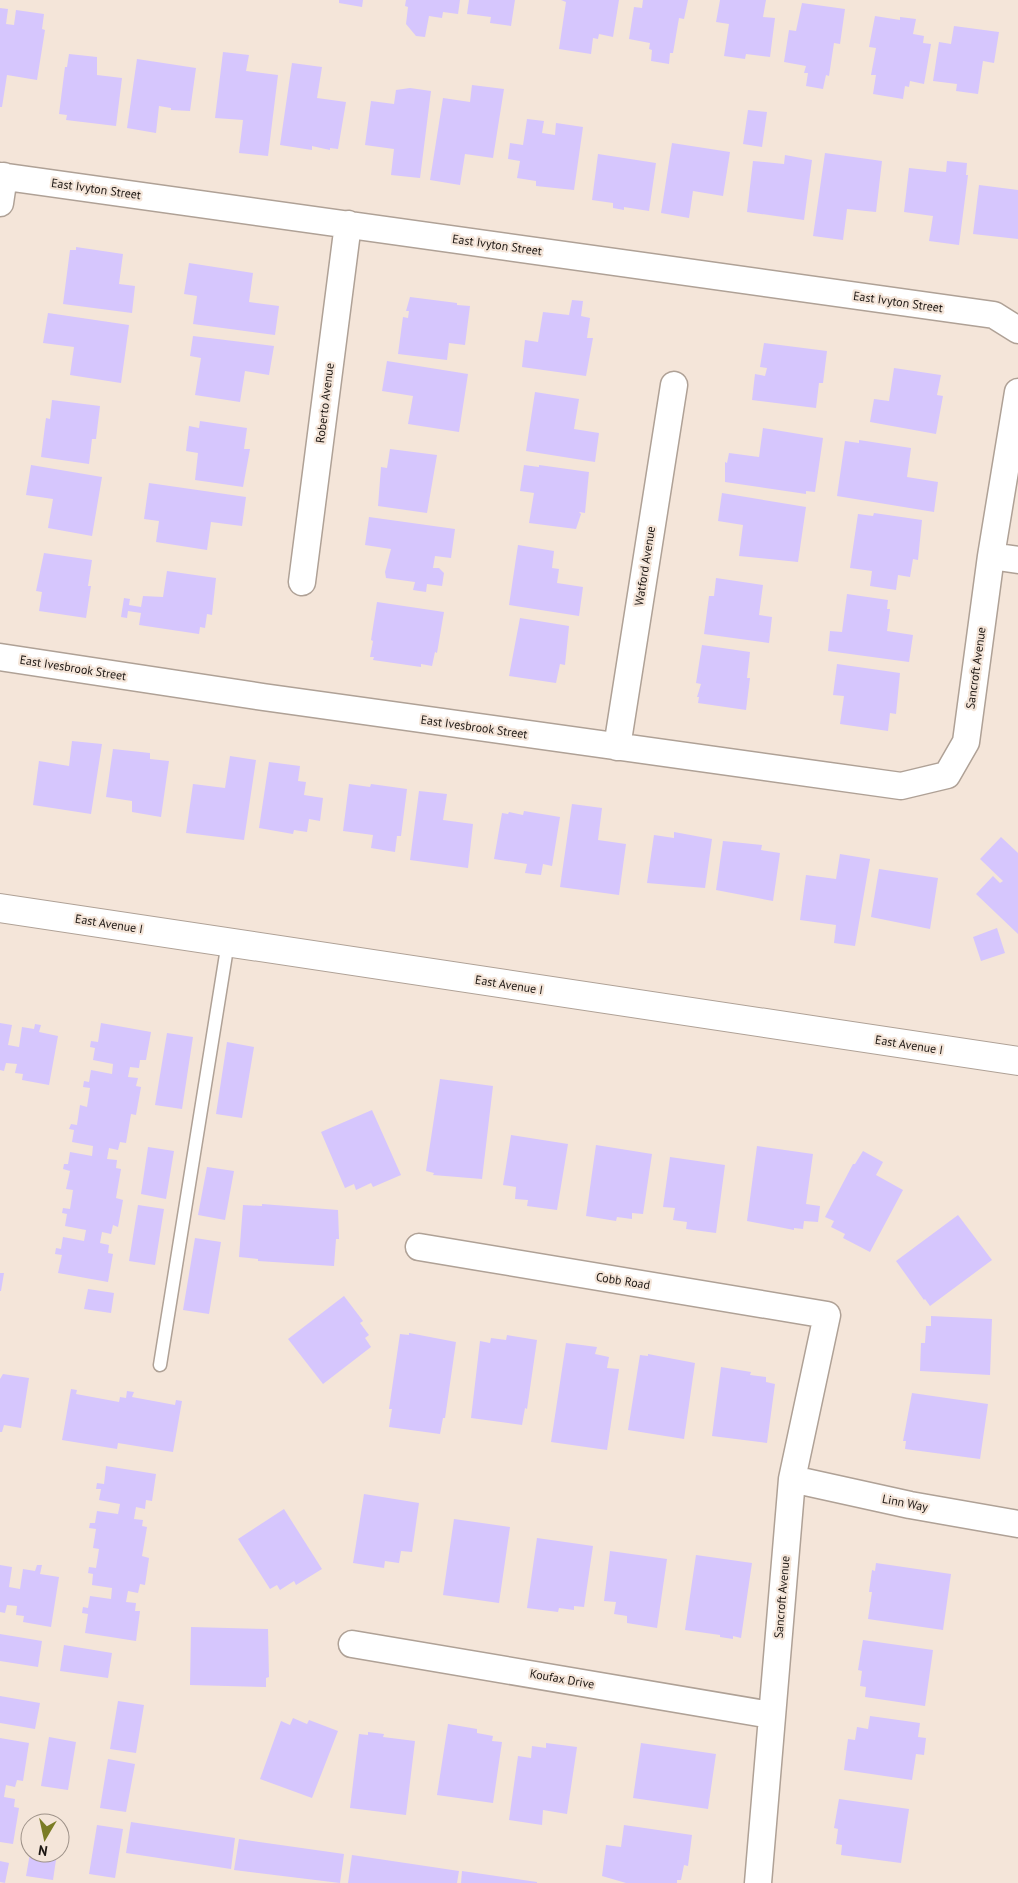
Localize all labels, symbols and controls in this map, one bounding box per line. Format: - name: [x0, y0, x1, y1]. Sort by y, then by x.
- street label: East Ivyton Street: [50, 175, 142, 202]
- street label: East Ivyton Street: [451, 231, 543, 258]
- street label: East Ivyton Street: [852, 288, 944, 315]
- street label: Roberto Avenue: [312, 362, 337, 444]
- street label: Watford Avenue: [631, 525, 658, 607]
- street label: Sancroft Avenue: [962, 626, 989, 710]
- street label: East Ivesbrook Street: [19, 652, 127, 683]
- street label: East Ivesbrook Street: [420, 712, 528, 741]
- street label: East Avenue I: [74, 911, 144, 936]
- street label: East Avenue I: [474, 972, 544, 997]
- street label: East Avenue I: [874, 1032, 944, 1057]
- street label: Cobb Road: [595, 1269, 651, 1292]
- street label: Linn Way: [881, 1491, 930, 1514]
- street label: Sancroft Avenue: [770, 1555, 793, 1639]
- street label: Koufax Drive: [529, 1665, 596, 1692]
- north arrow: [20, 1813, 70, 1863]
- text: N: [37, 1841, 49, 1860]

